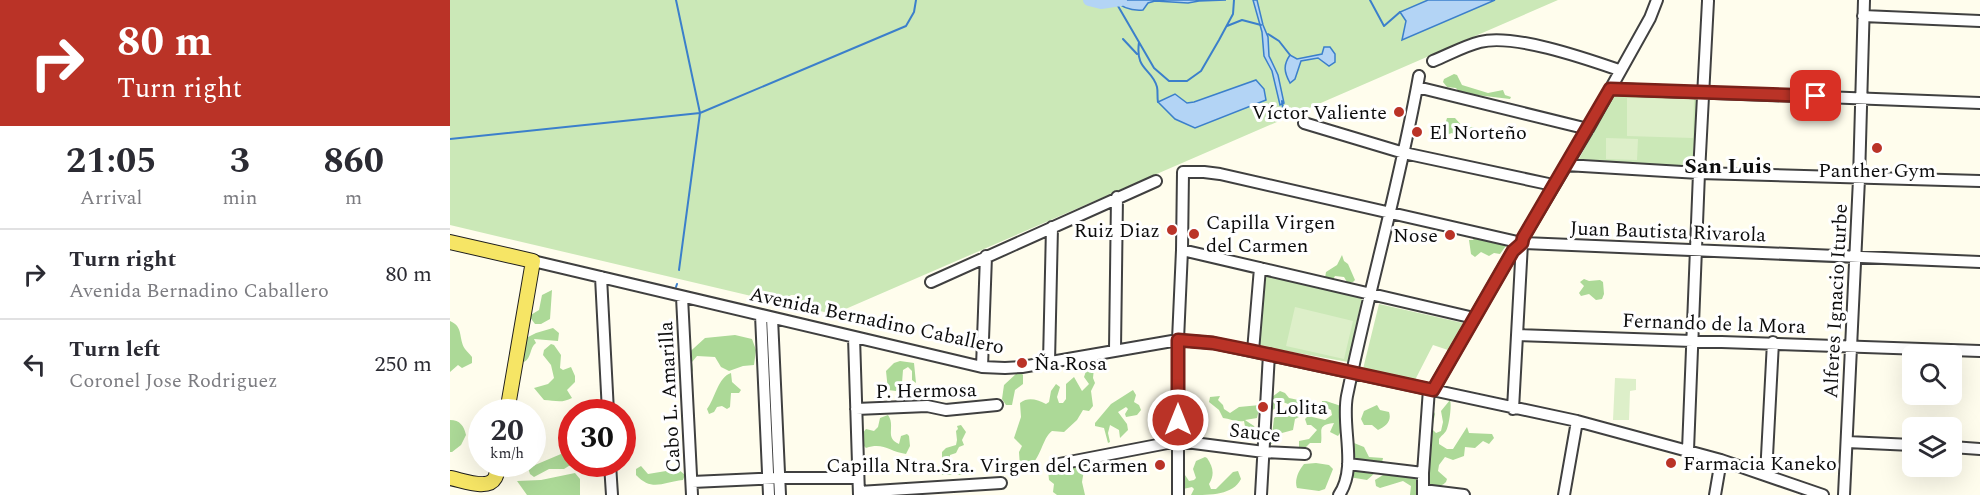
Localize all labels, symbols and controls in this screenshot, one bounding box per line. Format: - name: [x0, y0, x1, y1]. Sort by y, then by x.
- text: 80 m: [117, 11, 212, 74]
- icon: right: [18, 24, 96, 102]
- text: Turn right: [117, 68, 242, 110]
- pin: [1790, 70, 1841, 121]
- icon: arrive: [1799, 79, 1832, 112]
- place label: Víctor Valiente: [1252, 98, 1387, 128]
- marker: Víctor Valiente: [1392, 105, 1406, 119]
- place label: El Norteño: [1429, 118, 1527, 148]
- marker: El Norteño: [1410, 125, 1424, 139]
- text: 21:05: [66, 134, 156, 189]
- text: 3: [230, 134, 250, 189]
- text: 860: [323, 134, 384, 189]
- marker: Panther Gym: [1870, 141, 1884, 155]
- district label: San Luis: [1684, 150, 1772, 183]
- place label: Panther Gym: [1818, 156, 1936, 186]
- text: Arrival: [80, 183, 142, 213]
- text: min: [222, 183, 257, 213]
- text: m: [345, 183, 362, 213]
- street label: Alferes Ignacio Iturbe: [1816, 203, 1856, 399]
- place label: Capilla Virgen del Carmen: [1206, 208, 1335, 261]
- street label: Juan Bautista Rivarola: [1569, 214, 1767, 250]
- place label: Ruiz Diaz: [1074, 216, 1160, 246]
- place label: Nose: [1393, 221, 1438, 251]
- marker: Ruiz Diaz: [1165, 223, 1179, 237]
- marker: Capilla Virgen del Carmen: [1187, 227, 1201, 241]
- marker: Nose: [1443, 228, 1457, 242]
- text: Turn right: [69, 243, 176, 276]
- icon: right: [18, 258, 51, 291]
- text: 80 m: [386, 258, 432, 291]
- text: Avenida Bernadino Caballero: [69, 276, 329, 306]
- street label: Avenida Bernadino Caballero: [747, 279, 1007, 363]
- street label: Fernando de la Mora: [1622, 306, 1806, 342]
- street label: Cabo L. Amarilla: [651, 320, 689, 473]
- text: Turn left: [69, 333, 161, 366]
- map controls: [1902, 345, 1962, 477]
- button: search: [1902, 345, 1962, 405]
- icon: left: [18, 348, 51, 381]
- text: 250 m: [375, 348, 432, 381]
- place label: Ña Rosa: [1034, 349, 1107, 379]
- marker: Ña Rosa: [1015, 356, 1029, 370]
- text: Coronel Jose Rodriguez: [69, 366, 278, 396]
- street label: P. Hermosa: [875, 375, 977, 407]
- position arrow: [1146, 388, 1210, 452]
- place label: Lolita: [1275, 393, 1328, 423]
- speed limit sign: 30: [558, 399, 636, 477]
- marker: Lolita: [1256, 400, 1270, 414]
- text: 20: [490, 408, 524, 454]
- street label: Sauce: [1228, 415, 1282, 451]
- button: layers: [1902, 417, 1962, 477]
- text: km/h: [490, 442, 524, 465]
- place label: Farmacia Kaneko: [1683, 449, 1837, 479]
- place label: Capilla Ntra.Sra. Virgen del Carmen: [826, 451, 1148, 481]
- marker: Farmacia Kaneko: [1664, 456, 1678, 470]
- marker: Capilla Ntra.Sra. Virgen del Carmen: [1153, 458, 1167, 472]

